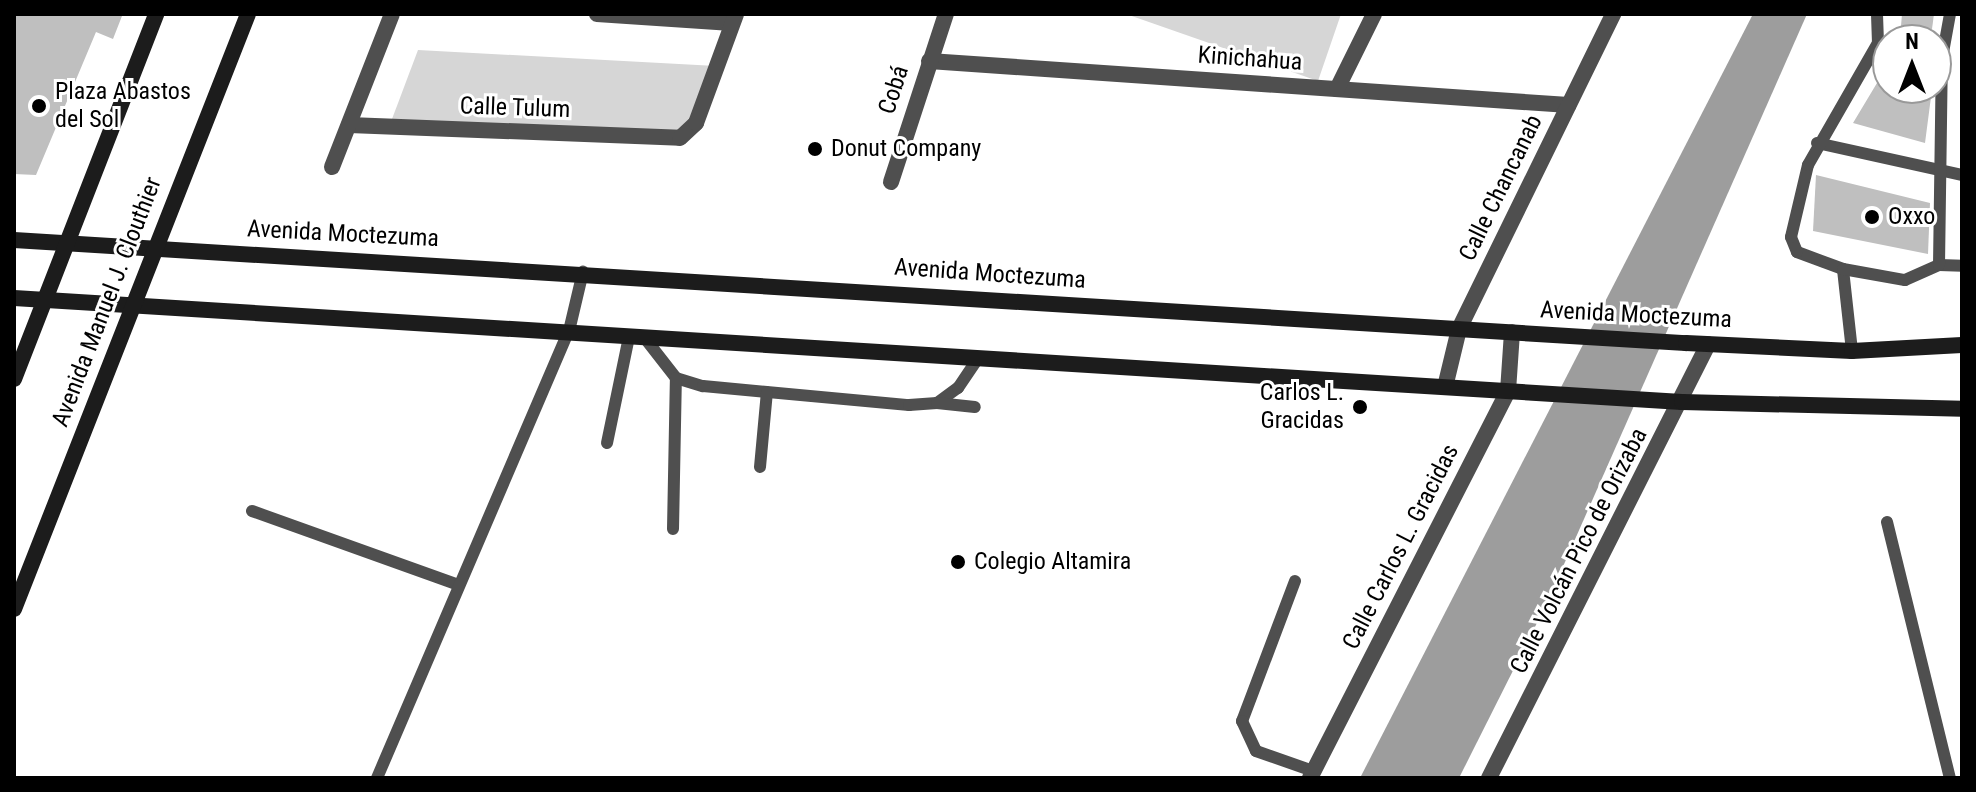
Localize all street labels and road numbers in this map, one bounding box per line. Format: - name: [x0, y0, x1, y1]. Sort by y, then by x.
- street label: Kinichahua: [1197, 41, 1303, 77]
- street label: Cobá: [873, 62, 915, 118]
- street label: Calle Tulum: [459, 92, 571, 124]
- street label: Calle Chancanab: [1453, 110, 1549, 266]
- street label: Avenida Manuel J. Clouthier: [46, 173, 168, 431]
- street label: Avenida Moctezuma: [246, 215, 440, 253]
- street label: Avenida Moctezuma: [893, 253, 1087, 295]
- street label: Avenida Moctezuma: [1539, 296, 1733, 334]
- street label: Calle Volcán Pico de Orizaba: [1504, 423, 1654, 679]
- street label: Calle Carlos L. Gracidas: [1337, 440, 1465, 654]

